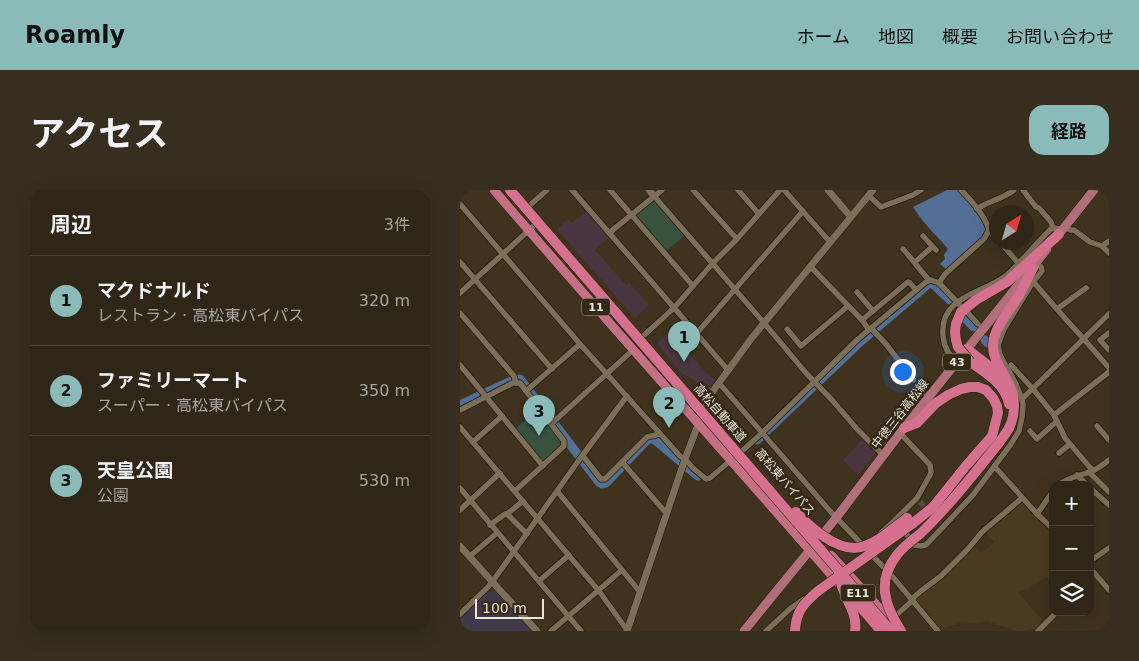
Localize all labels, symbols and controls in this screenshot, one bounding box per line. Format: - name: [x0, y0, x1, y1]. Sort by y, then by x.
- text: Roamly: [25, 21, 125, 49]
- text: ホーム: [797, 26, 850, 47]
- text: 地図: [878, 26, 914, 47]
- text: 概要: [942, 26, 978, 47]
- text: お問い合わせ: [1006, 26, 1114, 47]
- button: 経路: [1029, 105, 1109, 155]
- text: アクセス: [30, 114, 168, 154]
- north arrow: [989, 205, 1034, 250]
- text: 周辺: [50, 213, 92, 237]
- text: 3件: [384, 215, 410, 234]
- text: マクドナルド: [97, 279, 211, 301]
- text: 1: [60, 291, 72, 310]
- text: 320 m: [359, 291, 410, 310]
- road number: 11: [582, 298, 610, 315]
- text: レストラン · 高松東バイパス: [97, 306, 304, 325]
- pin: 1: [668, 321, 700, 362]
- road number: 43: [943, 353, 971, 370]
- your location: [890, 359, 916, 385]
- text: ファミリーマート: [97, 369, 249, 391]
- street label: 中徳三谷高松線: [869, 377, 931, 451]
- text: 2: [60, 381, 72, 400]
- text: 350 m: [359, 381, 410, 400]
- street label: 高松自動車道: [691, 381, 749, 445]
- pin: 2: [653, 387, 685, 428]
- pin: 3: [523, 395, 555, 436]
- text: スーパー · 高松東バイパス: [97, 396, 288, 415]
- street label: 高松東バイパス: [752, 446, 818, 518]
- text: 天皇公園: [97, 459, 173, 481]
- text: 3: [60, 471, 72, 490]
- text: 530 m: [359, 471, 410, 490]
- map controls: [1049, 481, 1094, 616]
- button: +: [1049, 481, 1094, 526]
- text: 公園: [97, 486, 129, 505]
- button: −: [1049, 526, 1094, 571]
- button: layers: [1049, 571, 1094, 616]
- road number: E11: [840, 584, 876, 602]
- scale bar: [475, 596, 544, 619]
- text: 100 m: [482, 600, 527, 616]

